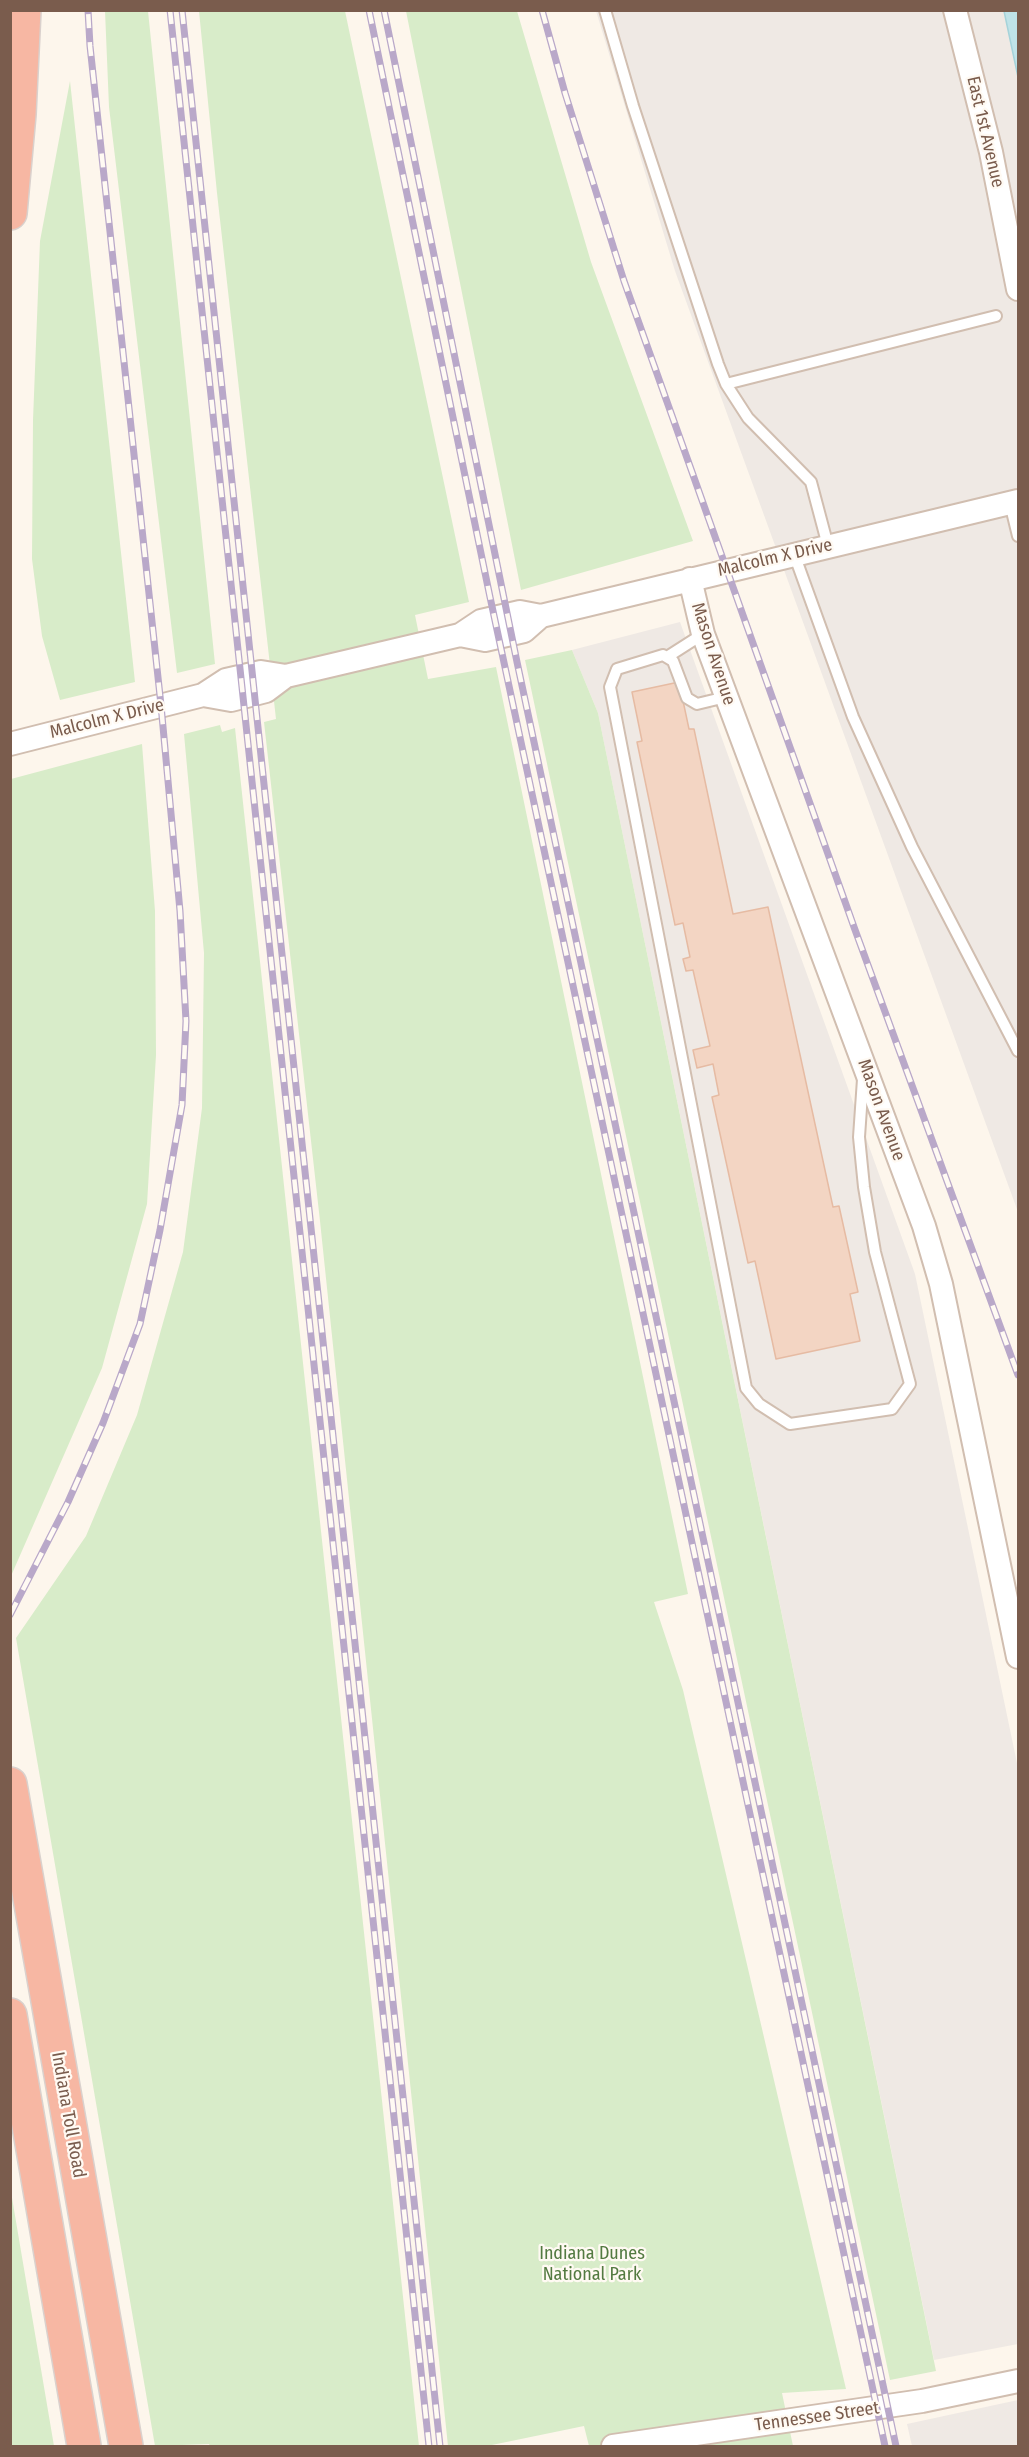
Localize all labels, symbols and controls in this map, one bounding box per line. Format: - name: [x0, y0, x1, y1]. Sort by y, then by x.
- street label: East 1st Avenue: [962, 74, 1008, 190]
- street label: Malcolm X Drive: [716, 534, 834, 582]
- street label: Mason Avenue: [686, 600, 740, 708]
- street label: Malcolm X Drive: [48, 694, 166, 744]
- street label: Mason Avenue: [853, 1056, 909, 1164]
- street label: Indiana Toll Road: [46, 2050, 90, 2180]
- park label: Indiana Dunes National Park: [539, 2243, 645, 2286]
- street label: Tennessee Street: [753, 2398, 881, 2436]

